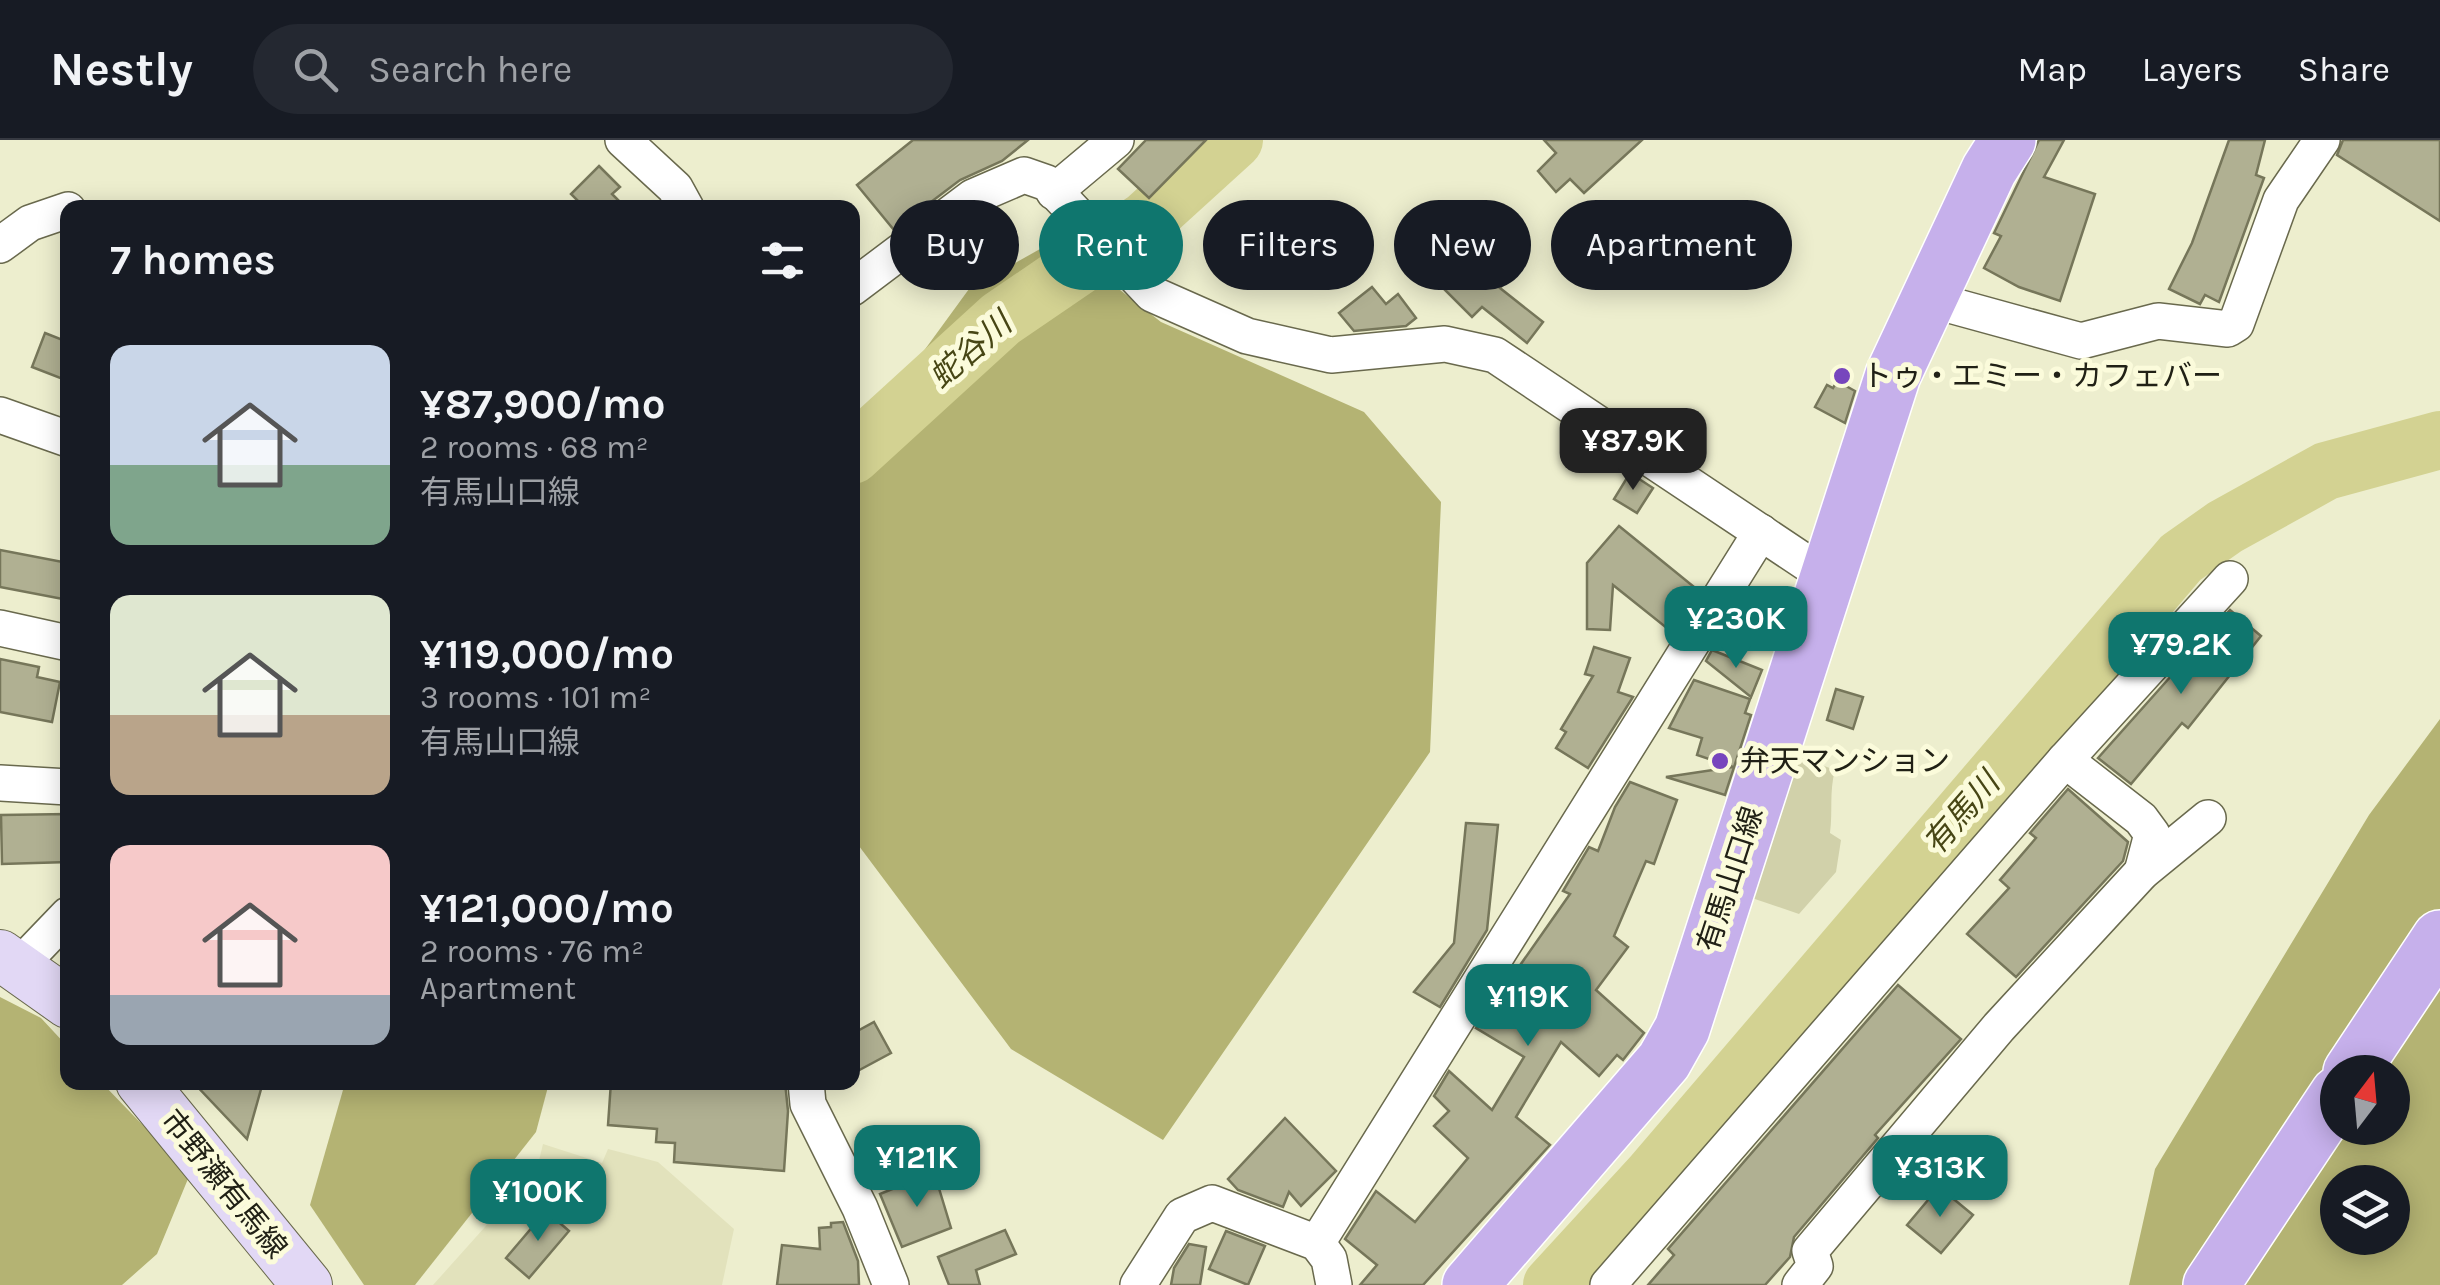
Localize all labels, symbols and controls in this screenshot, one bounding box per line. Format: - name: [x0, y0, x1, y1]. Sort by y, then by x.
- search box: [253, 24, 953, 114]
- text: Nestly: [50, 41, 193, 97]
- icon: search: [288, 42, 343, 97]
- text: Search here: [368, 47, 572, 92]
- text: Map: [2017, 49, 2087, 90]
- text: Layers: [2142, 49, 2243, 90]
- text: Share: [2298, 49, 2390, 90]
- chip: Buy: [890, 200, 1019, 290]
- chip: Rent: [1039, 200, 1183, 290]
- chip: Filters: [1203, 200, 1374, 290]
- chip: New: [1394, 200, 1531, 290]
- chip: Apartment: [1551, 200, 1792, 290]
- icon: filters: [755, 233, 810, 288]
- text: 7 homes: [110, 235, 276, 285]
- water label: 蛇谷川: [922, 303, 1021, 396]
- place label: トゥ・エミー・カフェバー: [1862, 358, 2222, 394]
- marker: トゥ・エミー・カフェバー: [1831, 365, 1853, 387]
- text: ¥87,900/mo: [420, 379, 666, 429]
- icon: home: [190, 385, 310, 505]
- pin: ¥87.9K: [1552, 408, 1714, 493]
- text: ¥87.9K: [1582, 422, 1684, 459]
- text: 2 rooms · 68 m²: [420, 429, 649, 466]
- text: 有馬山口線: [420, 474, 580, 511]
- pin: ¥230K: [1666, 586, 1806, 671]
- text: ¥230K: [1686, 600, 1786, 637]
- pin: ¥79.2K: [2100, 612, 2262, 697]
- text: ¥79.2K: [2130, 626, 2232, 663]
- text: ¥119,000/mo: [420, 629, 674, 679]
- icon: home: [190, 635, 310, 755]
- text: 3 rooms · 101 m²: [420, 679, 651, 716]
- text: 有馬山口線: [420, 724, 580, 761]
- place label: 弁天マンション: [1740, 743, 1950, 779]
- marker: 弁天マンション: [1709, 750, 1731, 772]
- water label: 有馬川: [1916, 763, 2009, 862]
- street label: 有馬山口線: [1690, 802, 1770, 956]
- text: ¥121,000/mo: [420, 883, 674, 933]
- icon: home: [190, 885, 310, 1005]
- text: 2 rooms · 76 m²: [420, 933, 644, 970]
- pin: ¥119K: [1458, 964, 1598, 1049]
- text: Apartment: [420, 970, 576, 1007]
- text: ¥119K: [1487, 978, 1569, 1015]
- north arrow: [2320, 1055, 2410, 1145]
- map controls: [2320, 1055, 2410, 1255]
- street label: 市野瀬有馬線: [153, 1103, 295, 1265]
- pin: ¥121K: [847, 1125, 987, 1210]
- pin: ¥313K: [1870, 1135, 2010, 1220]
- text: ¥121K: [876, 1139, 958, 1176]
- text: ¥313K: [1895, 1149, 1985, 1186]
- pin: ¥100K: [468, 1159, 608, 1244]
- button: layers: [2320, 1165, 2410, 1255]
- text: ¥100K: [492, 1173, 584, 1210]

